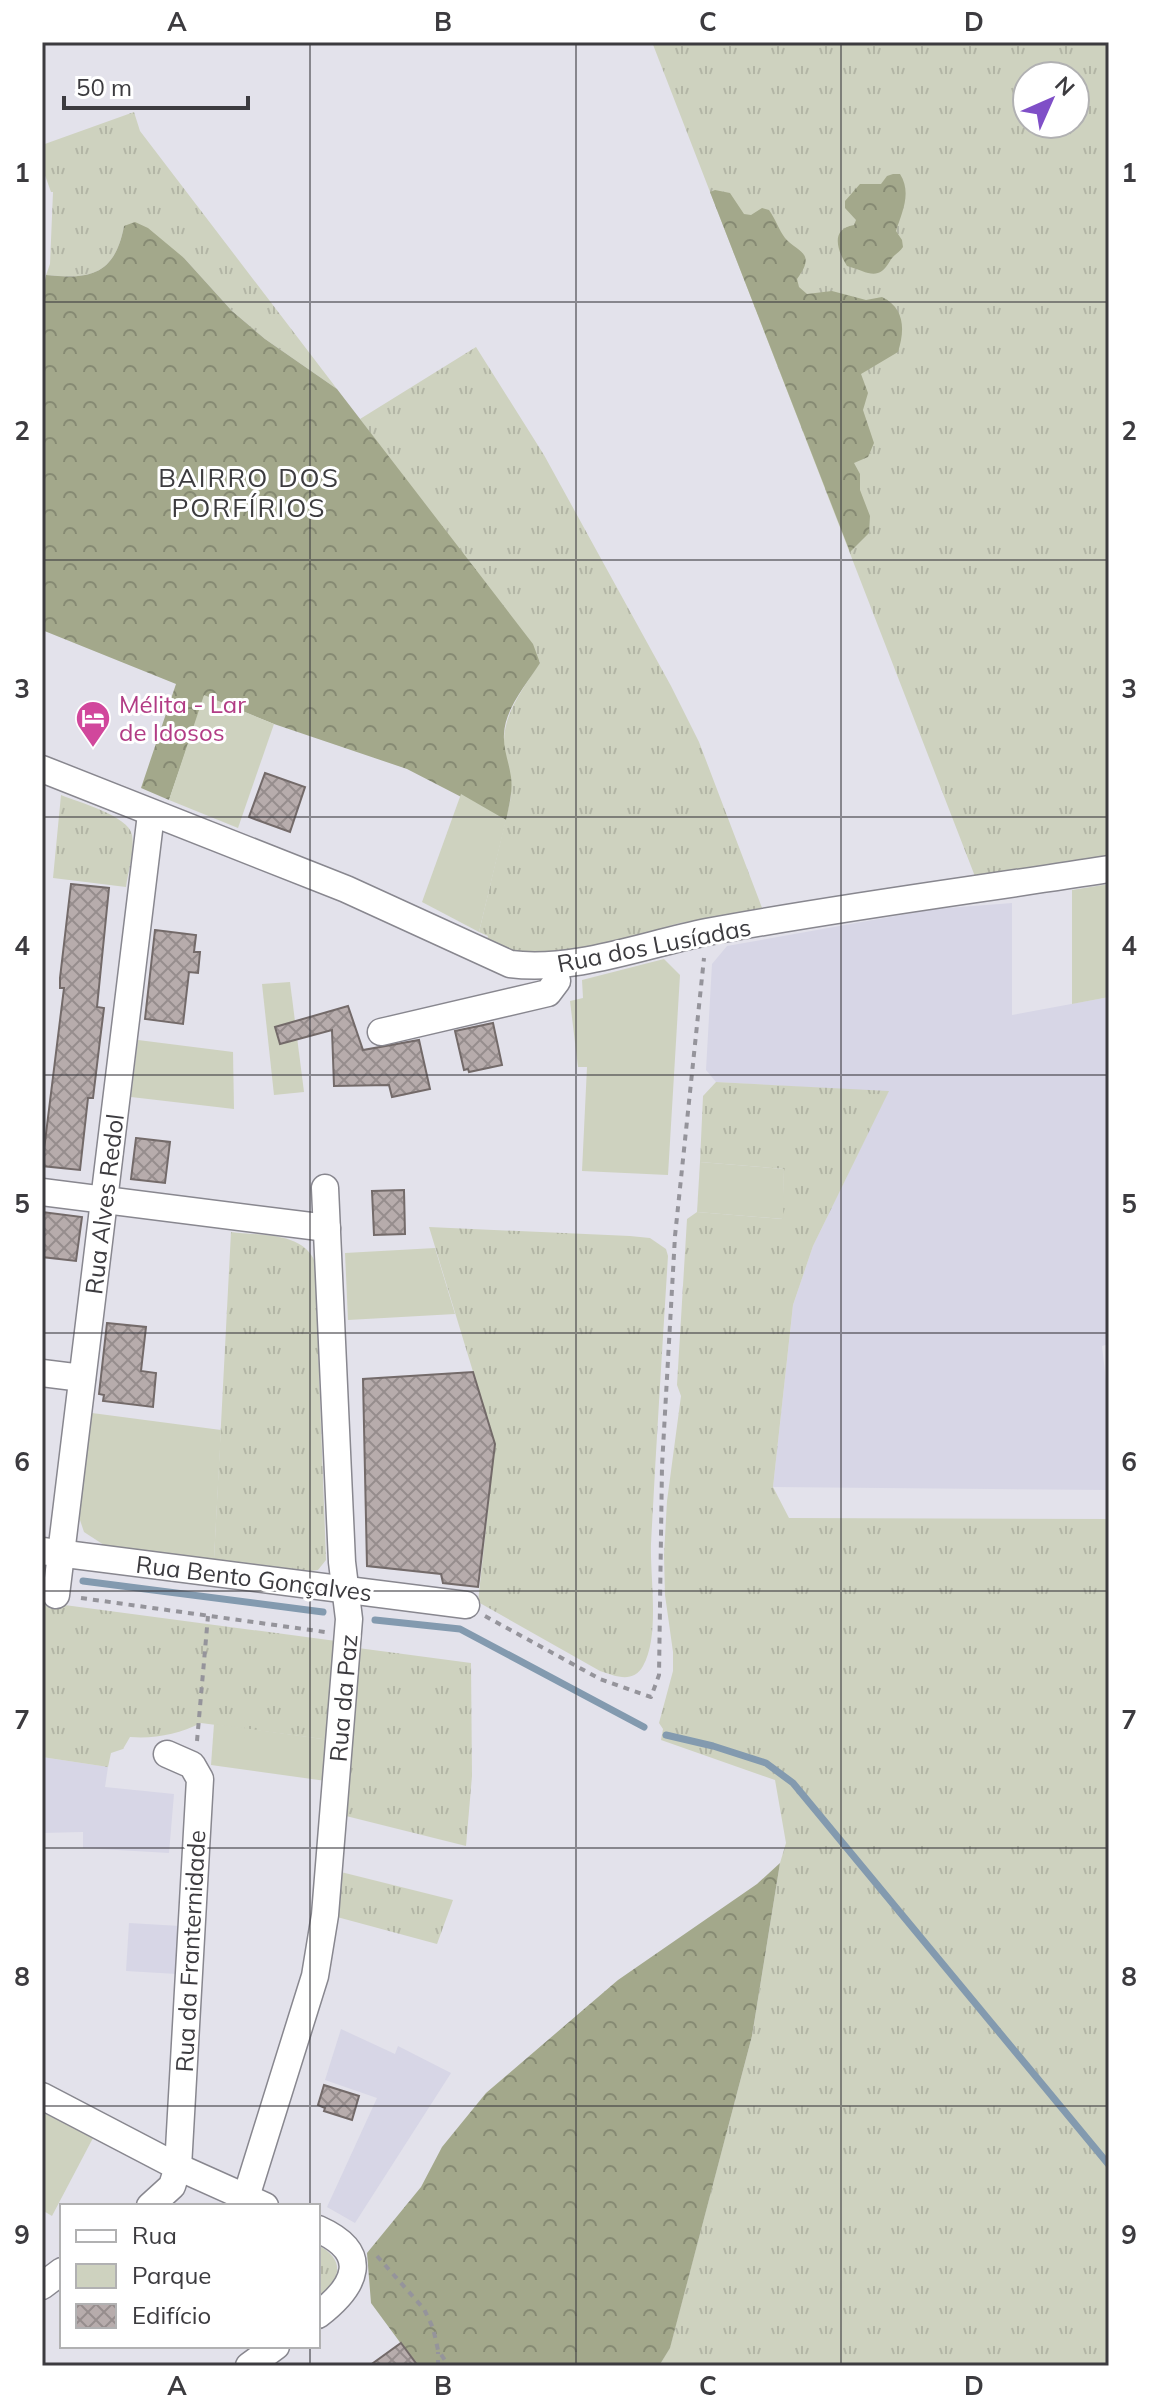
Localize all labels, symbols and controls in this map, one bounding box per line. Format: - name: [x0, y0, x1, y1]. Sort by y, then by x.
- text: A: [167, 5, 187, 38]
- text: B: [434, 5, 452, 38]
- text: C: [699, 5, 717, 38]
- text: D: [964, 5, 984, 38]
- scale bar: [64, 60, 248, 110]
- north arrow: [1011, 60, 1091, 140]
- text: N: [1049, 70, 1081, 102]
- text: 50 m: [76, 72, 132, 102]
- text: 1: [14, 156, 30, 189]
- text: 1: [1121, 156, 1137, 189]
- text: 2: [14, 414, 30, 447]
- text: 2: [1121, 414, 1137, 447]
- district label: BAIRRO DOS PORFÍRIOS: [158, 461, 340, 524]
- text: 3: [14, 672, 30, 705]
- text: 3: [1121, 672, 1137, 705]
- place label: Mélita - Lar de Idosos: [119, 689, 246, 747]
- hotel icon: Mélita - Lar de Idosos: [74, 699, 112, 749]
- street label: Rua dos Lusíadas: [555, 911, 753, 979]
- text: 4: [14, 929, 30, 962]
- text: 4: [1121, 929, 1137, 962]
- street label: Rua Alves Redol: [78, 1112, 130, 1296]
- text: 5: [14, 1187, 30, 1220]
- text: 5: [1121, 1187, 1137, 1220]
- text: 6: [14, 1445, 30, 1478]
- text: 6: [1121, 1445, 1137, 1478]
- street label: Rua Bento Gonçalves: [134, 1549, 374, 1607]
- street label: Rua da Paz: [322, 1633, 364, 1763]
- text: 7: [14, 1703, 30, 1736]
- text: 7: [1121, 1703, 1137, 1736]
- street label: Rua da Franternidade: [169, 1829, 211, 2073]
- text: 8: [14, 1960, 30, 1993]
- text: 8: [1121, 1960, 1137, 1993]
- legend: [60, 2204, 320, 2348]
- text: 9: [14, 2218, 30, 2251]
- text: 9: [1121, 2218, 1137, 2251]
- text: Rua: [132, 2220, 177, 2250]
- text: Parque: [132, 2260, 211, 2290]
- text: Edifício: [132, 2300, 211, 2330]
- text: A: [167, 2369, 187, 2402]
- text: B: [434, 2369, 452, 2402]
- text: C: [699, 2369, 717, 2402]
- text: D: [964, 2369, 984, 2402]

